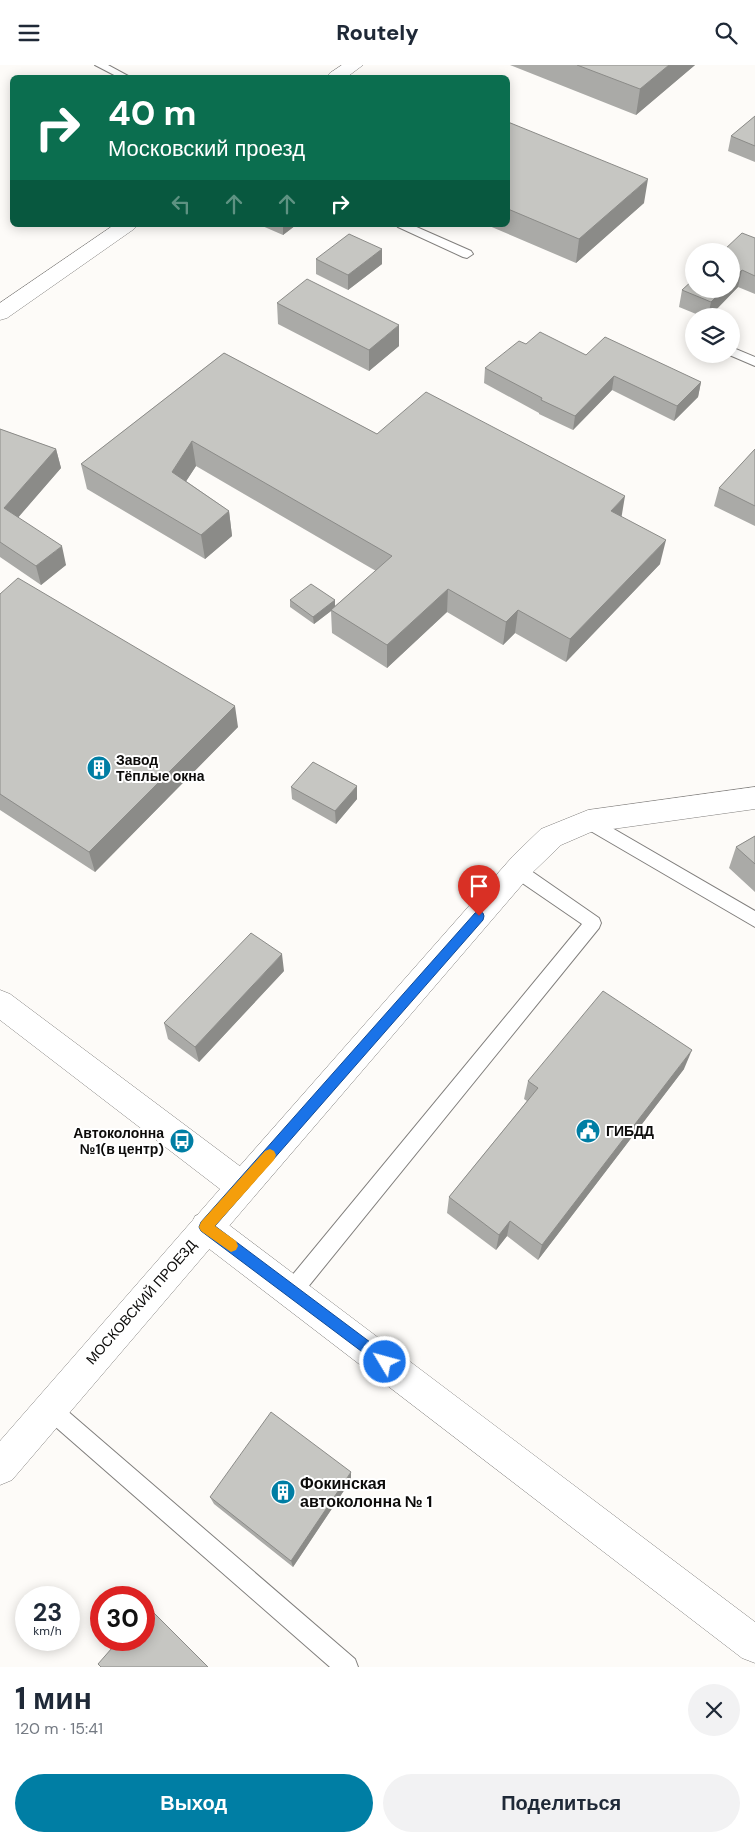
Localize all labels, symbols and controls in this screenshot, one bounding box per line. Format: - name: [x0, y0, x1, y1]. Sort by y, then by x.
- text: Routely: [336, 18, 419, 47]
- icon: menu: [15, 19, 43, 47]
- icon: search: [712, 19, 740, 47]
- text: 40 m: [108, 90, 197, 136]
- icon: right: [25, 95, 90, 160]
- text: Московский проезд: [108, 134, 305, 163]
- icon: left: [167, 190, 195, 218]
- icon: ahead: [220, 190, 248, 218]
- icon: ahead: [273, 190, 301, 218]
- icon: right: [326, 190, 354, 218]
- map controls: [685, 243, 740, 363]
- button: search: [685, 243, 740, 298]
- button: layers: [685, 308, 740, 363]
- place label: Завод Тёплые окна: [116, 751, 205, 785]
- building icon: Завод Тёплые окна: [86, 755, 112, 781]
- pin: [458, 865, 500, 916]
- icon: arrive: [465, 872, 493, 900]
- public building icon: ГИБДД: [575, 1118, 601, 1144]
- place label: ГИБДД: [606, 1122, 654, 1140]
- place label: Автоколонна №1(в центр): [73, 1124, 164, 1158]
- bus stop icon: Автоколонна №1(в центр): [169, 1128, 195, 1154]
- street label: МОСКОВСКИЙ ПРОЕЗД: [82, 1236, 200, 1368]
- position arrow: [358, 1335, 410, 1387]
- place label: Фокинская автоколонна № 1: [300, 1473, 432, 1512]
- building icon: Фокинская автоколонна № 1: [270, 1479, 296, 1505]
- speed limit sign: 30: [90, 1586, 155, 1651]
- text: 23: [33, 1596, 62, 1629]
- text: km/h: [33, 1623, 62, 1639]
- text: 1 мин: [15, 1679, 92, 1718]
- button: close: [688, 1684, 740, 1736]
- text: 120 m · 15:41: [15, 1718, 103, 1739]
- button: Выход: [15, 1774, 373, 1832]
- button: Поделиться: [383, 1774, 740, 1832]

